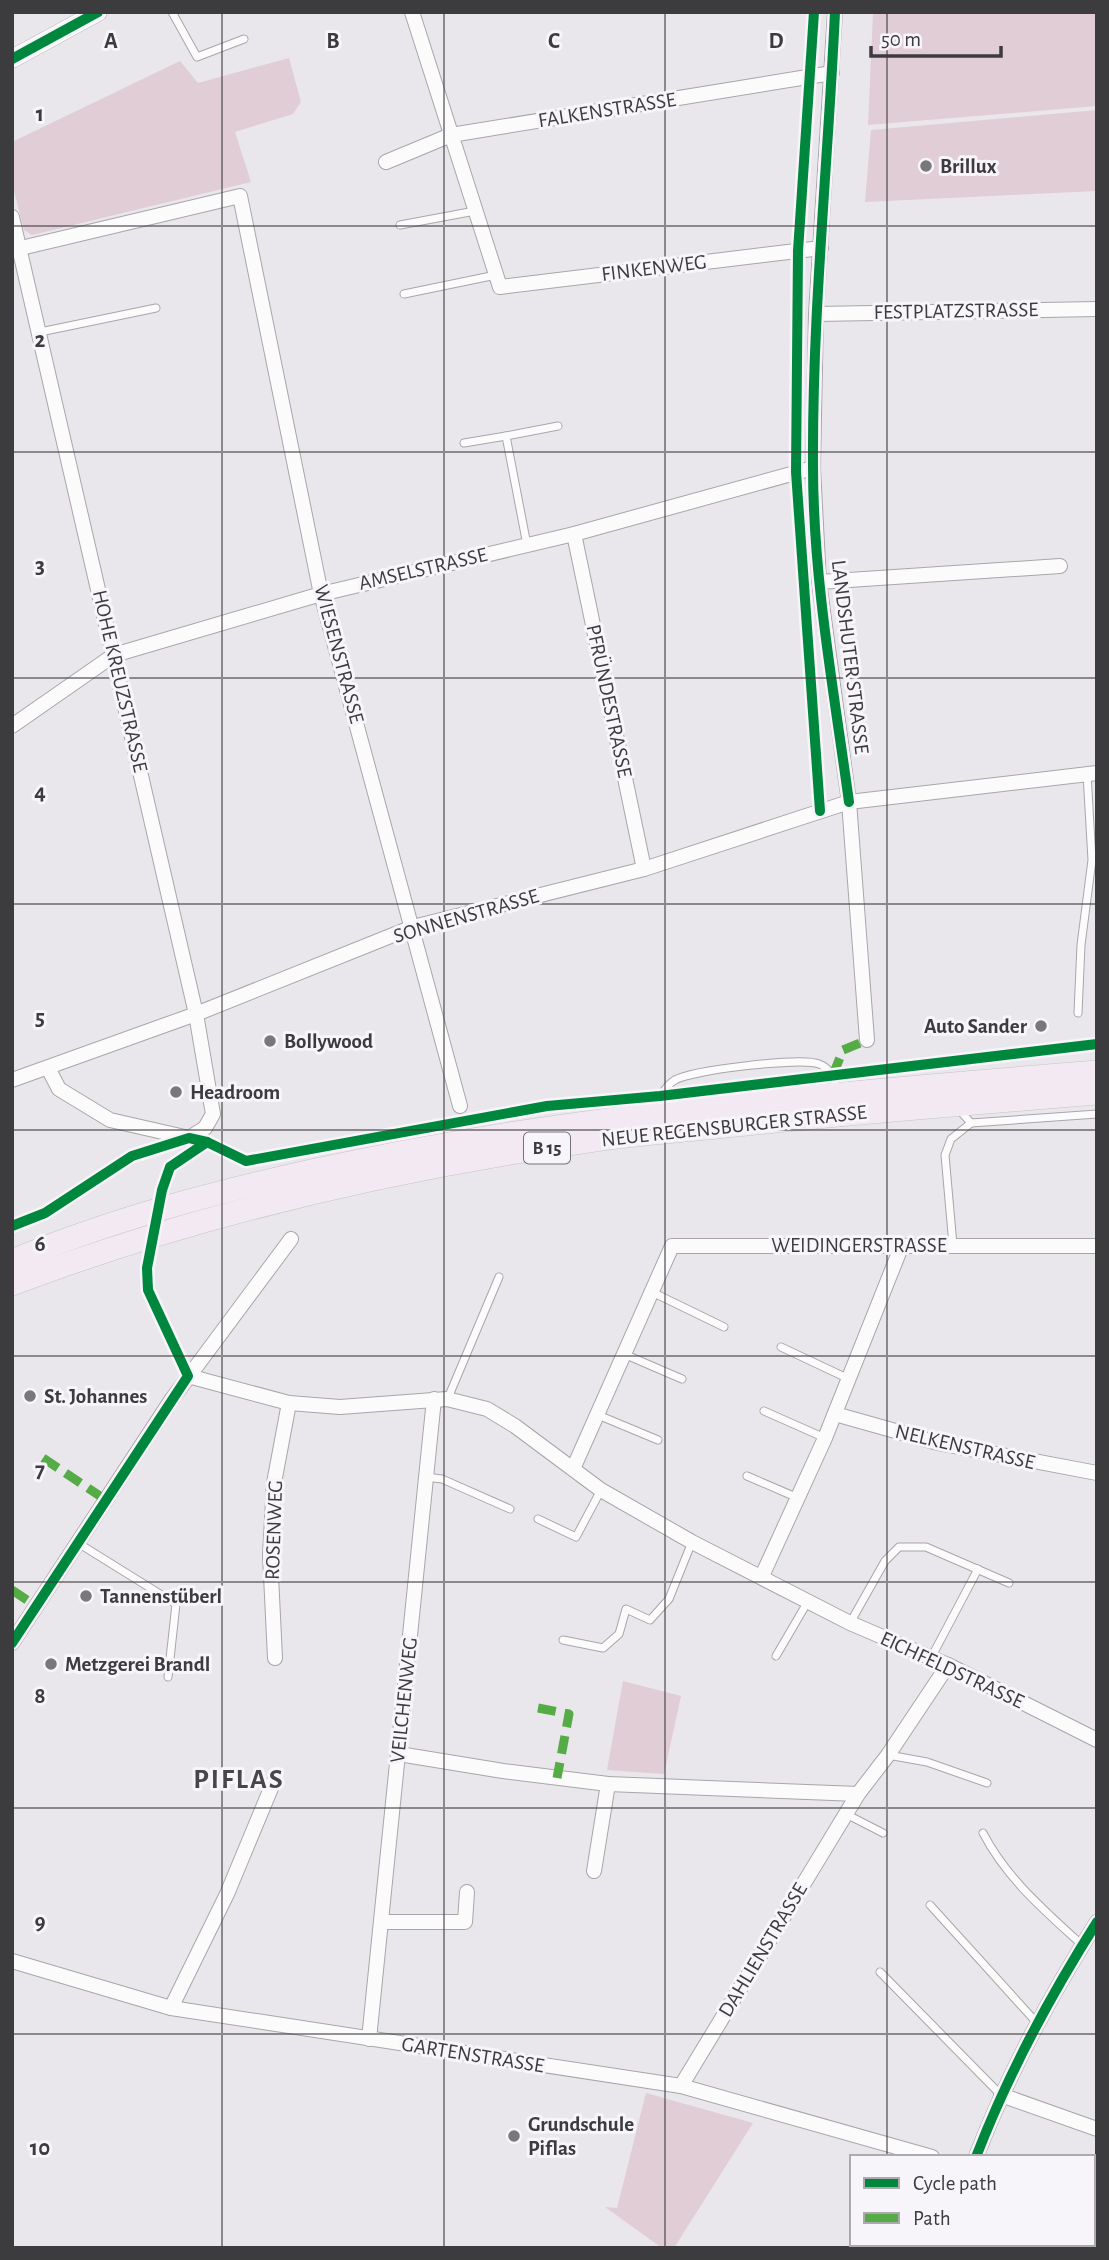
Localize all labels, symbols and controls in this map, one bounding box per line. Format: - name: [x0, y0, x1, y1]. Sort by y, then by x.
- scale bar: [871, 14, 1000, 58]
- text: 50 m: [881, 29, 921, 50]
- text: A: [104, 30, 118, 53]
- text: B: [326, 30, 340, 53]
- text: C: [548, 30, 560, 53]
- text: D: [768, 30, 784, 53]
- street label: FALKENSTRASSE: [537, 89, 677, 131]
- text: 1: [36, 103, 44, 126]
- place label: Brillux: [940, 156, 997, 177]
- marker: Brillux: [918, 158, 934, 174]
- street label: FINKENWEG: [600, 251, 708, 285]
- street label: FESTPLATZSTRASSE: [873, 299, 1039, 323]
- text: 2: [35, 329, 46, 352]
- street label: AMSELSTRASSE: [357, 544, 489, 594]
- text: 3: [35, 555, 45, 578]
- street label: LANDSHUTER STRASSE: [828, 559, 872, 755]
- street label: WIESENSTRASSE: [310, 582, 368, 726]
- street label: HOHE KREUZSTRASSE: [89, 588, 151, 774]
- street label: PFRÜNDESTRASSE: [583, 622, 636, 780]
- text: 4: [34, 781, 46, 804]
- street label: SONNENSTRASSE: [391, 885, 541, 947]
- text: 5: [35, 1007, 45, 1030]
- place label: Auto Sander: [924, 1016, 1028, 1037]
- marker: Auto Sander: [1033, 1018, 1049, 1034]
- place label: Bollywood: [284, 1031, 373, 1052]
- marker: Bollywood: [262, 1033, 278, 1049]
- place label: Headroom: [190, 1082, 280, 1103]
- marker: Headroom: [168, 1084, 184, 1100]
- street label: NEUE REGENSBURGER STRASSE: [600, 1102, 868, 1150]
- road number: B 15: [524, 1132, 570, 1164]
- text: 6: [34, 1233, 46, 1256]
- street label: WEIDINGERSTRASSE: [771, 1235, 947, 1256]
- place label: St. Johannes: [44, 1386, 147, 1407]
- marker: St. Johannes: [22, 1388, 38, 1404]
- street label: NELKENSTRASSE: [893, 1421, 1037, 1473]
- text: 7: [35, 1459, 45, 1482]
- street label: ROSENWEG: [262, 1480, 286, 1580]
- place label: Tannenstüberl: [100, 1586, 222, 1607]
- marker: Tannenstüberl: [78, 1588, 94, 1604]
- street label: EICHFELDSTRASSE: [877, 1628, 1027, 1712]
- street label: VEILCHENWEG: [387, 1636, 421, 1764]
- place label: Metzgerei Brandl: [65, 1654, 210, 1675]
- marker: Metzgerei Brandl: [43, 1656, 59, 1672]
- text: 8: [34, 1685, 46, 1708]
- district label: PIFLAS: [193, 1766, 285, 1794]
- street label: DAHLIENSTRASSE: [715, 1879, 811, 2021]
- text: 9: [34, 1911, 46, 1934]
- street label: GARTENSTRASSE: [400, 2033, 546, 2077]
- place label: Grundschule Piflas: [528, 2114, 634, 2159]
- marker: Grundschule Piflas: [506, 2128, 522, 2144]
- text: 10: [30, 2137, 50, 2160]
- legend: [850, 2155, 1095, 2246]
- text: Cycle path: [913, 2173, 997, 2194]
- text: Path: [913, 2208, 951, 2229]

